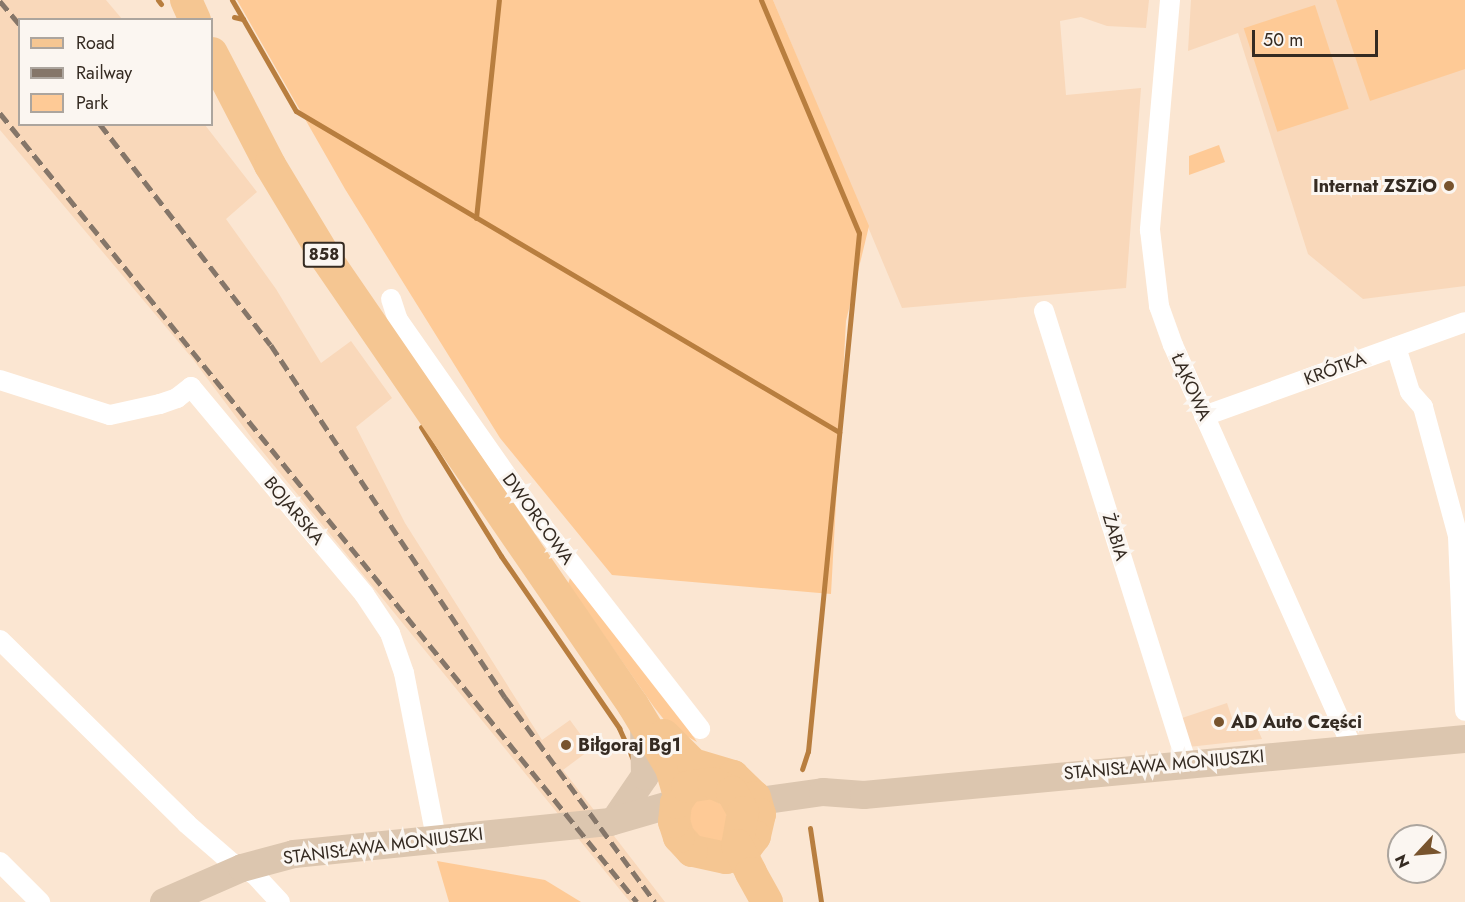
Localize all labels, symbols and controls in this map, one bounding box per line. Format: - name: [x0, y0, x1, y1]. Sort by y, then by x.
- legend: [18, 18, 213, 126]
- scale bar: [1255, 18, 1381, 56]
- text: 50 m: [1263, 27, 1303, 53]
- text: Road: [76, 30, 115, 56]
- text: Railway: [76, 60, 132, 86]
- text: Park: [76, 90, 108, 116]
- place label: Internat ZSZiO: [1313, 175, 1437, 197]
- marker: Internat ZSZiO: [1442, 179, 1456, 193]
- road number: 858: [302, 242, 346, 268]
- street label: KRÓTKA: [1301, 348, 1369, 390]
- street label: ŁĄKOWA: [1167, 350, 1215, 424]
- street label: DWORCOWA: [498, 469, 578, 569]
- street label: BOJARSKA: [259, 472, 329, 550]
- street label: ŻABIA: [1098, 511, 1132, 563]
- place label: AD Auto Części: [1231, 711, 1362, 733]
- marker: AD Auto Części: [1212, 715, 1226, 729]
- place label: Biłgoraj Bg1: [578, 734, 681, 756]
- marker: Biłgoraj Bg1: [559, 738, 573, 752]
- street label: STANISŁAWA MONIUSZKI: [1063, 745, 1265, 785]
- street label: STANISŁAWA MONIUSZKI: [282, 823, 484, 869]
- north arrow: [1387, 824, 1447, 884]
- text: N: [1389, 850, 1415, 872]

